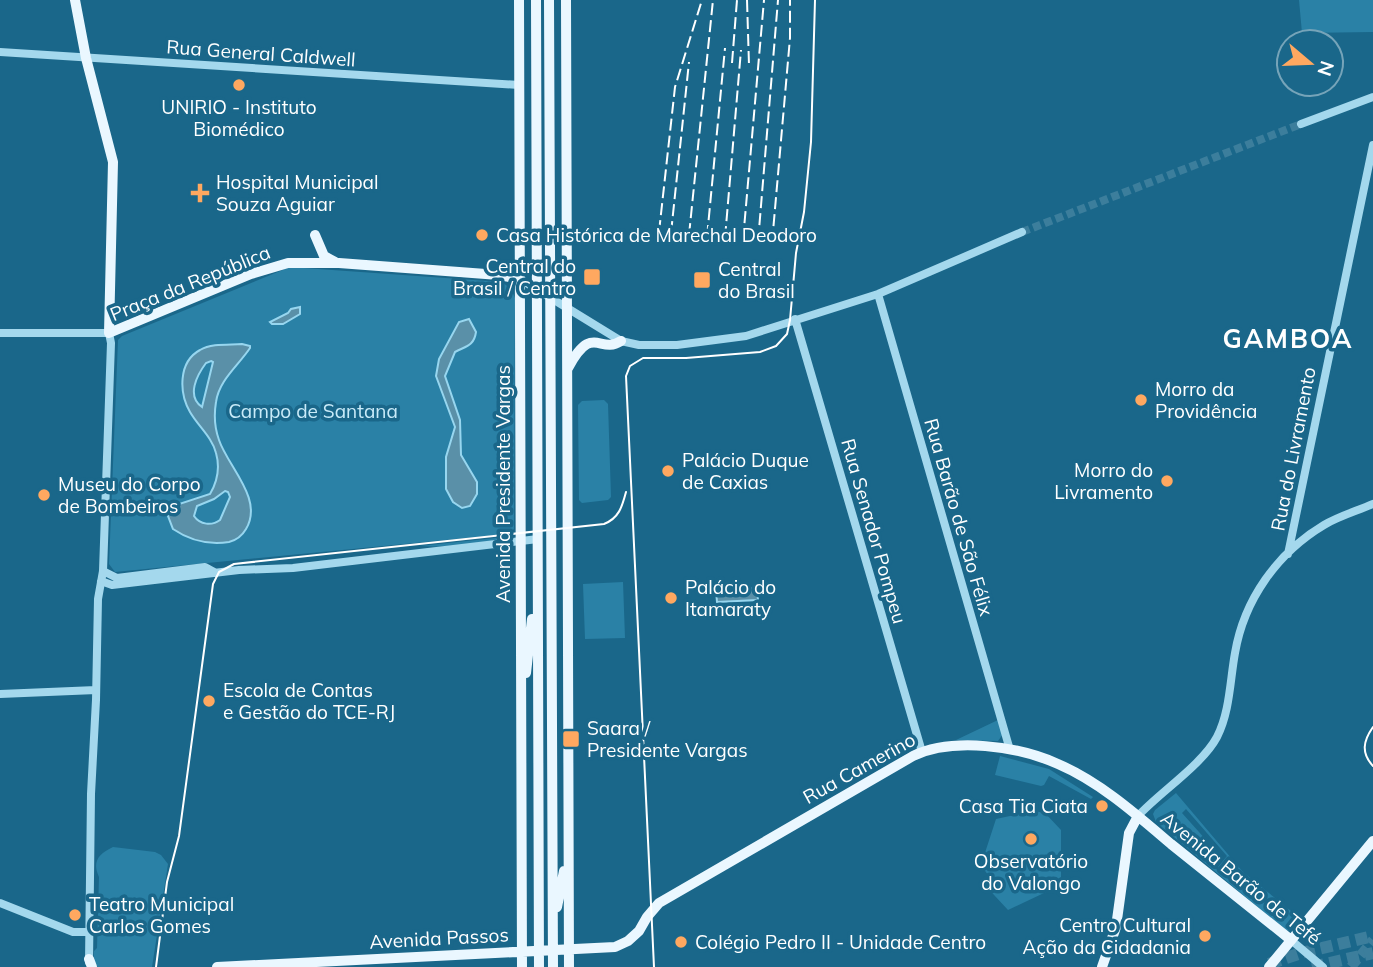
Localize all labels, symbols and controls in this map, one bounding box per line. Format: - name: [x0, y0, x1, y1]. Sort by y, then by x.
- north arrow: [1275, 28, 1345, 98]
- street label: Rua General Caldwell: [166, 34, 356, 72]
- text: N: [1312, 58, 1340, 79]
- marker: UNIRIO - Instituto Biomédico: [231, 77, 247, 93]
- place label: UNIRIO - Instituto Biomédico: [161, 95, 317, 141]
- place label: Hospital Municipal Souza Aguiar: [216, 170, 378, 216]
- marker: Hospital Municipal Souza Aguiar: [190, 183, 210, 203]
- place label: Casa Histórica de Marechal Deodoro: [496, 223, 817, 247]
- marker: Casa Histórica de Marechal Deodoro: [474, 227, 490, 243]
- street label: Praça da República: [106, 240, 274, 326]
- place label: Central do Brasil / Centro: [453, 254, 576, 300]
- place label: Central do Brasil: [718, 257, 795, 303]
- marker: Central do Brasil / Centro: [582, 267, 602, 287]
- marker: Central do Brasil: [692, 270, 712, 290]
- district label: GAMBOA: [1223, 322, 1353, 355]
- street label: Avenida Presidente Vargas: [491, 365, 515, 603]
- street label: Rua do Livramento: [1265, 365, 1321, 533]
- place label: Morro da Providência: [1155, 377, 1257, 423]
- marker: Morro da Providência: [1133, 392, 1149, 408]
- park label: Campo de Santana: [228, 399, 398, 423]
- street label: Rua Barão de São Félix: [919, 415, 999, 619]
- street label: Rua Senador Pompeu: [836, 436, 912, 626]
- place label: Palácio Duque de Caxias: [682, 448, 809, 494]
- place label: Morro do Livramento: [1054, 458, 1153, 504]
- marker: Palácio Duque de Caxias: [660, 463, 676, 479]
- place label: Museu do Corpo de Bombeiros: [58, 472, 200, 518]
- marker: Morro do Livramento: [1159, 473, 1175, 489]
- marker: Museu do Corpo de Bombeiros: [36, 487, 52, 503]
- place label: Palácio do Itamaraty: [685, 575, 776, 621]
- marker: Palácio do Itamaraty: [663, 590, 679, 606]
- place label: Escola de Contas e Gestão do TCE-RJ: [223, 678, 395, 724]
- marker: Escola de Contas e Gestão do TCE-RJ: [201, 693, 217, 709]
- place label: Saara / Presidente Vargas: [587, 716, 748, 762]
- street label: Rua Camerino: [799, 727, 919, 809]
- marker: Saara / Presidente Vargas: [561, 729, 581, 749]
- place label: Casa Tia Ciata: [959, 794, 1088, 818]
- marker: Casa Tia Ciata: [1094, 798, 1110, 814]
- street label: Avenida Barão de Tefé: [1156, 806, 1326, 950]
- marker: Observatório do Valongo: [1023, 831, 1039, 847]
- place label: Observatório do Valongo: [974, 849, 1088, 895]
- place label: Teatro Municipal Carlos Gomes: [89, 892, 234, 938]
- marker: Teatro Municipal Carlos Gomes: [67, 907, 83, 923]
- place label: Centro Cultural Ação da Cidadania: [1023, 913, 1191, 959]
- street label: Avenida Passos: [369, 922, 509, 954]
- marker: Centro Cultural Ação da Cidadania: [1197, 928, 1213, 944]
- place label: Colégio Pedro II - Unidade Centro: [695, 930, 986, 954]
- marker: Colégio Pedro II - Unidade Centro: [673, 934, 689, 950]

